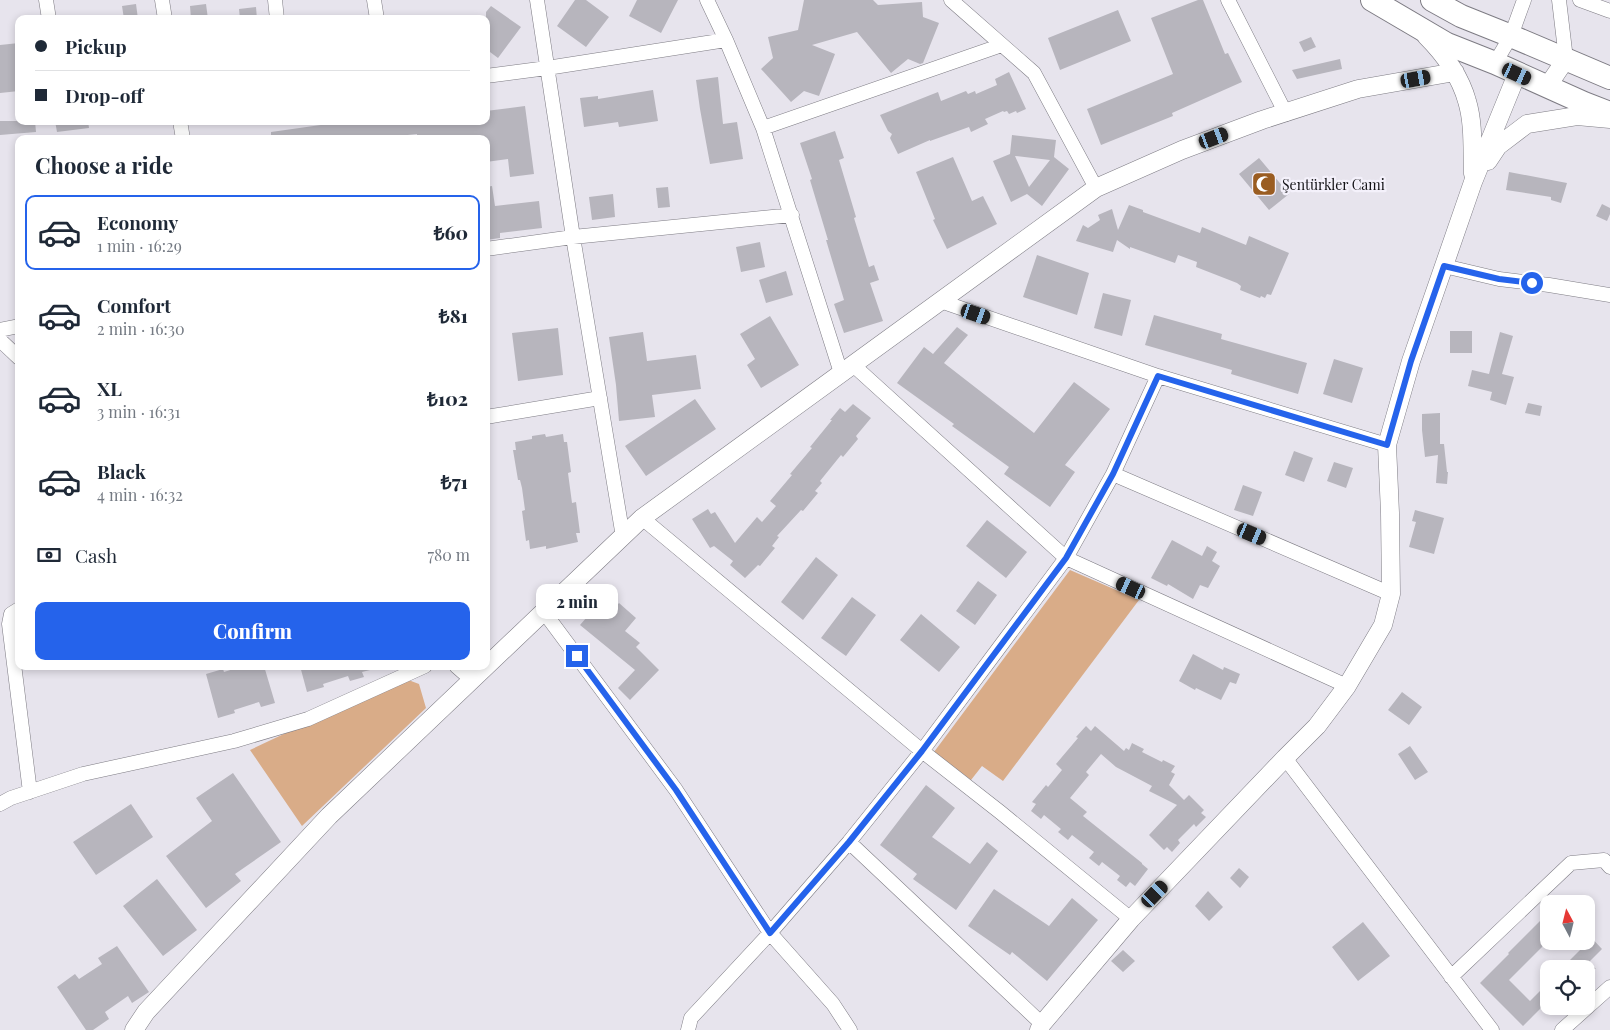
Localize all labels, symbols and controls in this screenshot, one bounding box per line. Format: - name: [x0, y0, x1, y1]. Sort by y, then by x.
- text: Pickup: [65, 33, 127, 59]
- car: [1500, 61, 1533, 87]
- car: [1399, 69, 1432, 89]
- text: Drop-off: [65, 82, 143, 108]
- car: [1197, 126, 1230, 150]
- text: Choose a ride: [35, 150, 173, 180]
- mosque icon: Şentürkler Cami: [1251, 171, 1277, 197]
- place label: Şentürkler Cami: [1282, 175, 1385, 194]
- text: Economy: [97, 209, 178, 235]
- icon: car: [37, 210, 82, 255]
- text: ₺60: [434, 219, 468, 245]
- text: 1 min · 16:29: [97, 235, 182, 256]
- route start: [1521, 272, 1543, 294]
- text: Comfort: [97, 292, 171, 318]
- icon: car: [37, 293, 82, 338]
- text: ₺81: [439, 302, 468, 328]
- car: [959, 302, 992, 326]
- text: 2 min · 16:30: [97, 318, 185, 339]
- text: XL: [97, 375, 122, 401]
- icon: car: [37, 376, 82, 421]
- text: ₺102: [427, 385, 468, 411]
- text: 3 min · 16:31: [97, 401, 180, 422]
- text: Black: [97, 458, 146, 484]
- icon: car: [37, 459, 82, 504]
- text: ₺71: [441, 468, 468, 494]
- text: 4 min · 16:32: [97, 484, 183, 505]
- car: [1235, 521, 1268, 547]
- icon: cash: [35, 541, 63, 569]
- text: Cash: [75, 542, 117, 568]
- text: 780 m: [427, 544, 470, 565]
- car: [1114, 575, 1147, 601]
- callout: 2 min: [536, 584, 618, 618]
- text: 2 min: [556, 591, 598, 612]
- button: Confirm: [35, 602, 470, 660]
- route end: [566, 645, 588, 667]
- car: [1139, 878, 1170, 910]
- north arrow: [1540, 895, 1595, 950]
- map controls: [1540, 895, 1595, 1015]
- button: locate: [1540, 960, 1595, 1015]

